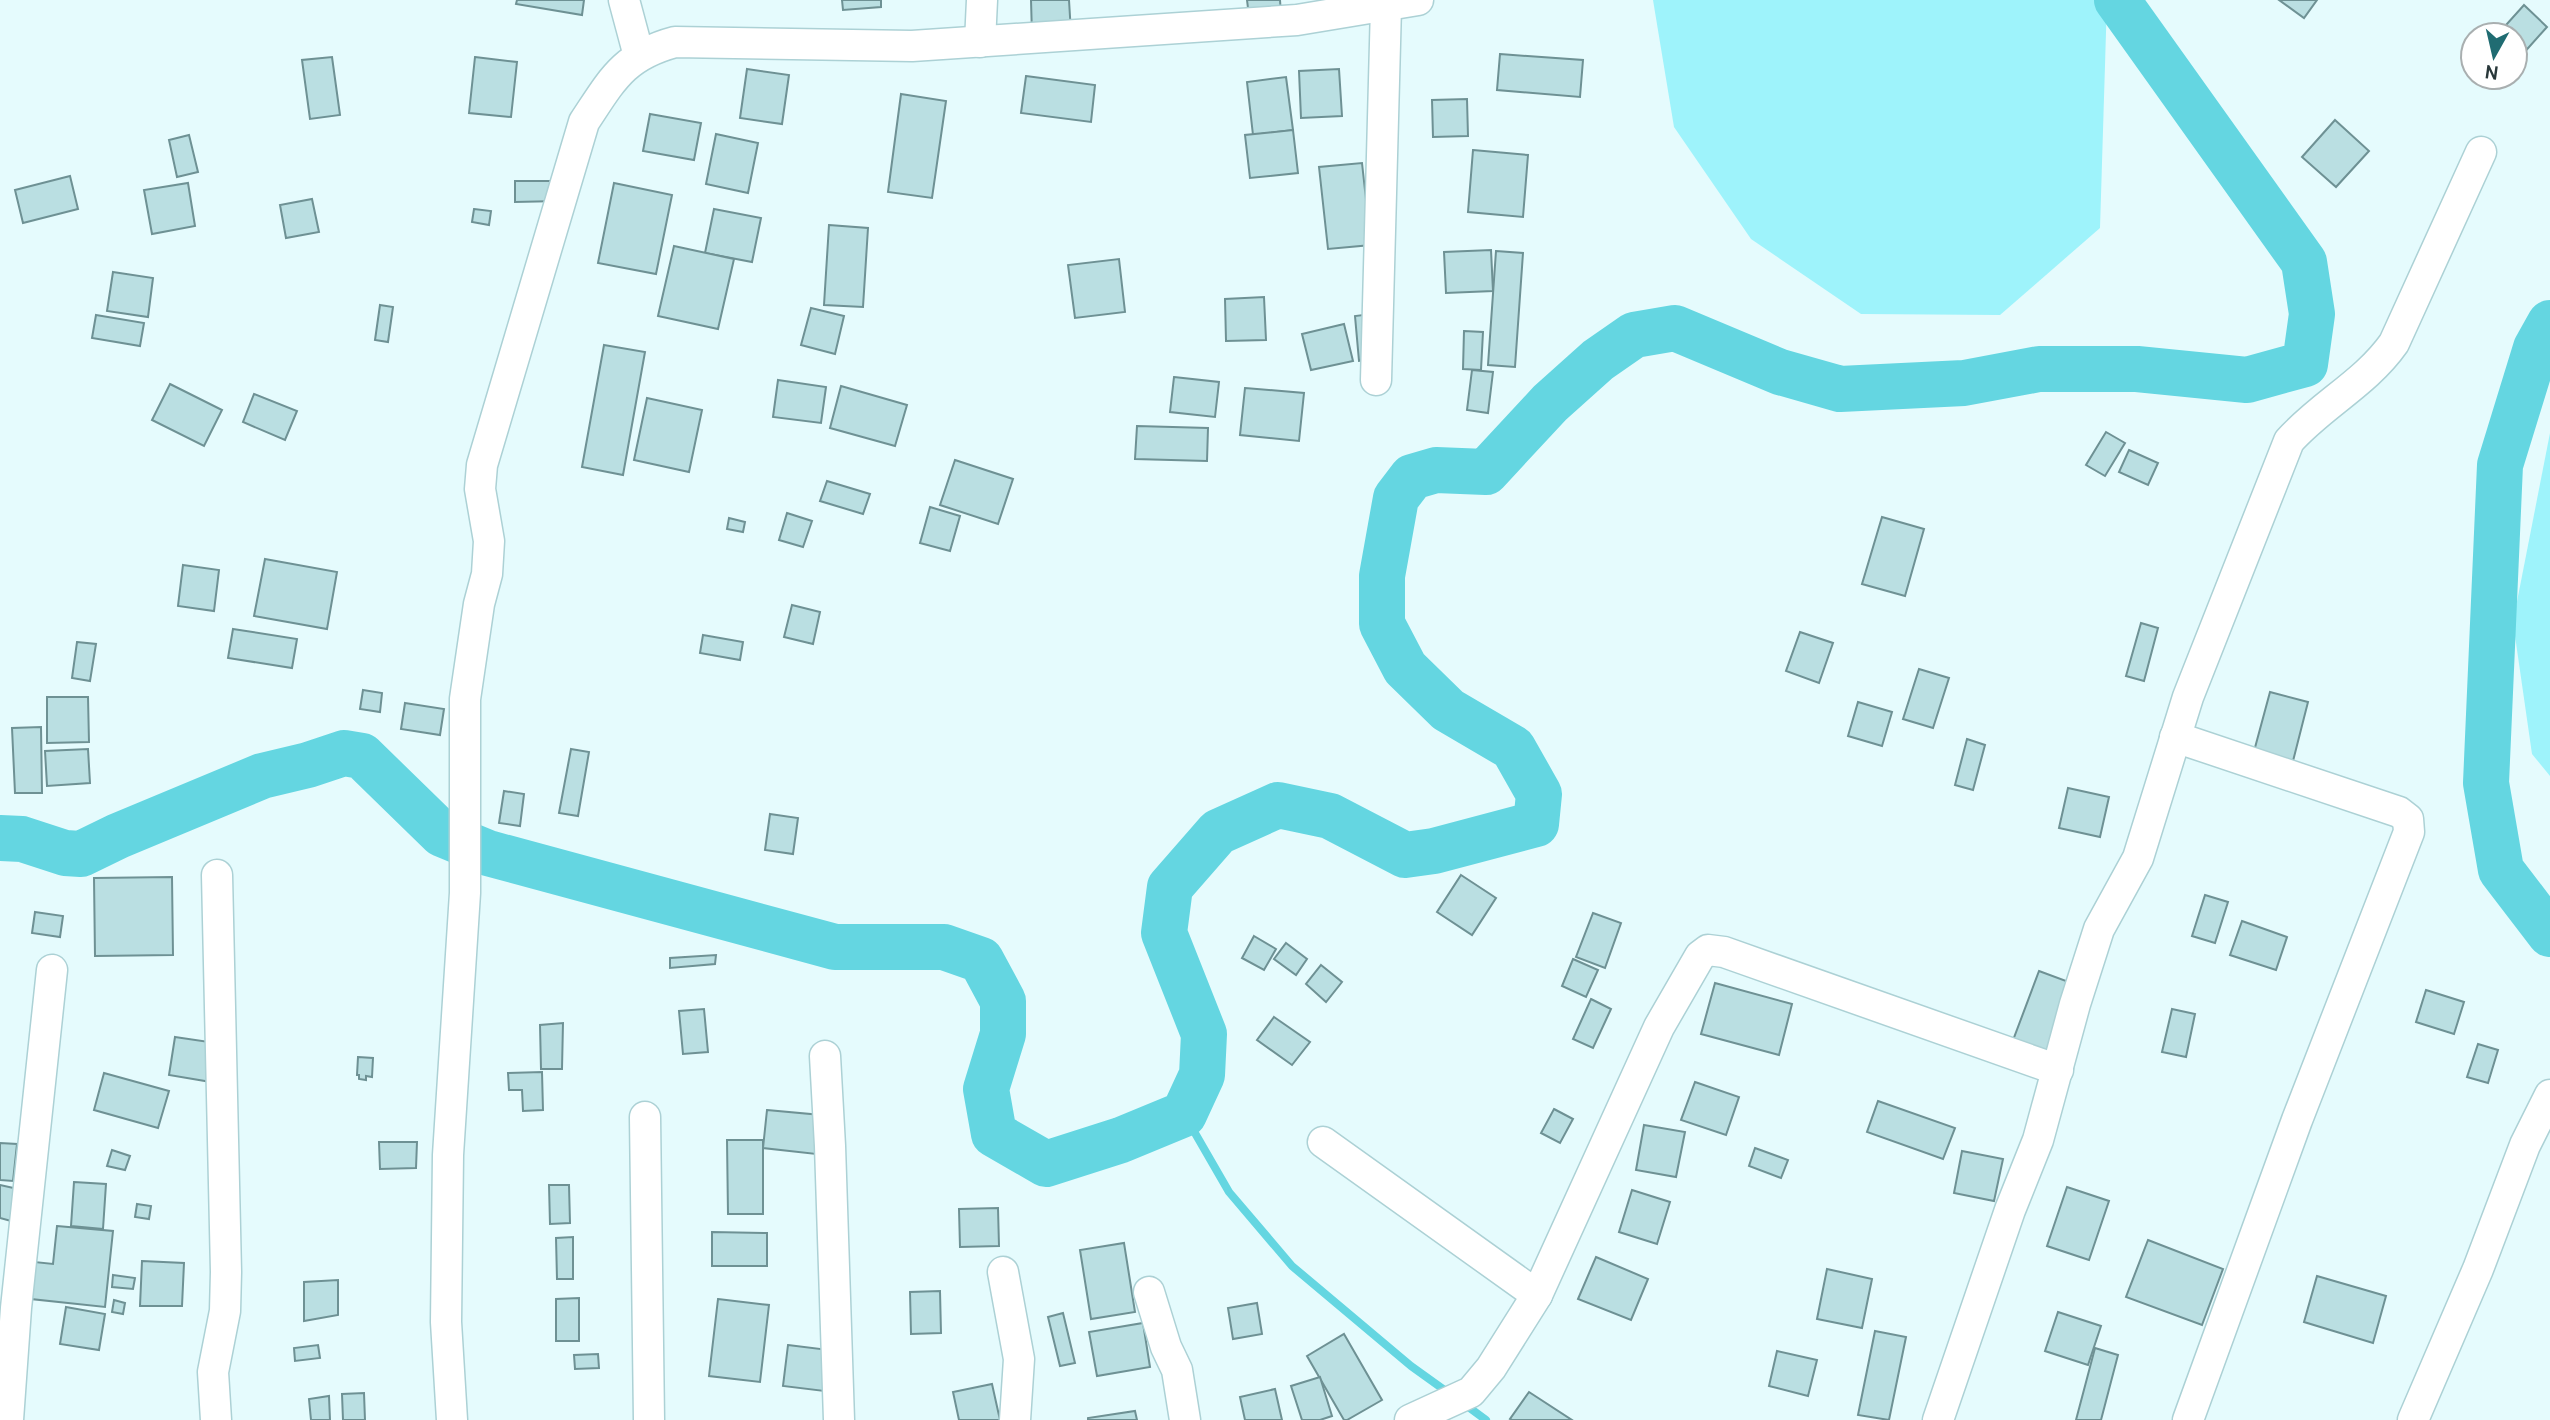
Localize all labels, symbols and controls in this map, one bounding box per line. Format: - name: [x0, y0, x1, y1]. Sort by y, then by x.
- north arrow: [2459, 21, 2529, 91]
- text: N: [2483, 60, 2500, 85]

